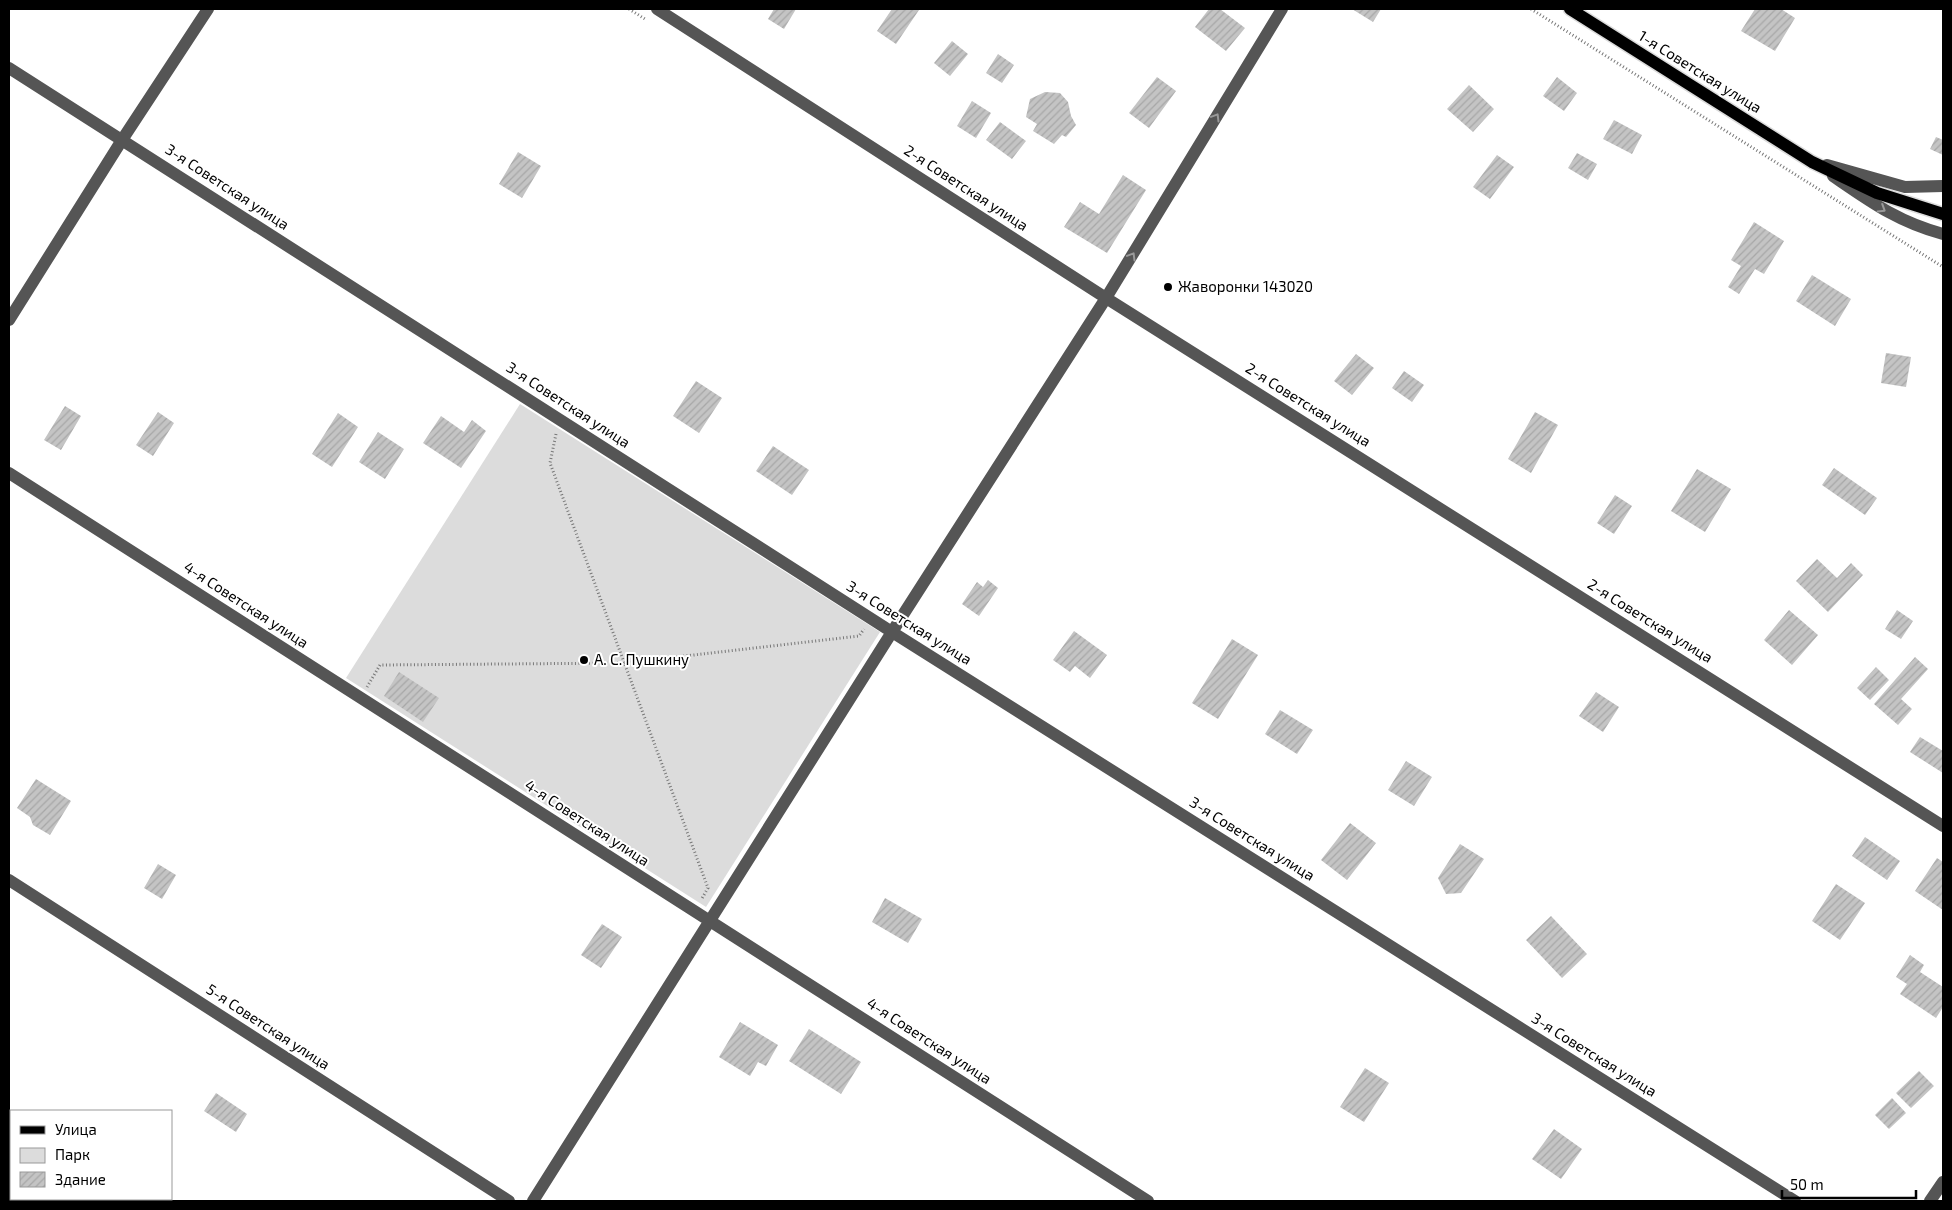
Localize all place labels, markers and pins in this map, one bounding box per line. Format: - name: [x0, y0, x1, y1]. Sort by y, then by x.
- place label: Жаворонки 143020: [1178, 277, 1313, 295]
- marker: Жаворонки 143020: [1162, 281, 1174, 293]
- place label: А. С. Пушкину: [594, 650, 689, 669]
- marker: А. С. Пушкину: [578, 654, 590, 666]

